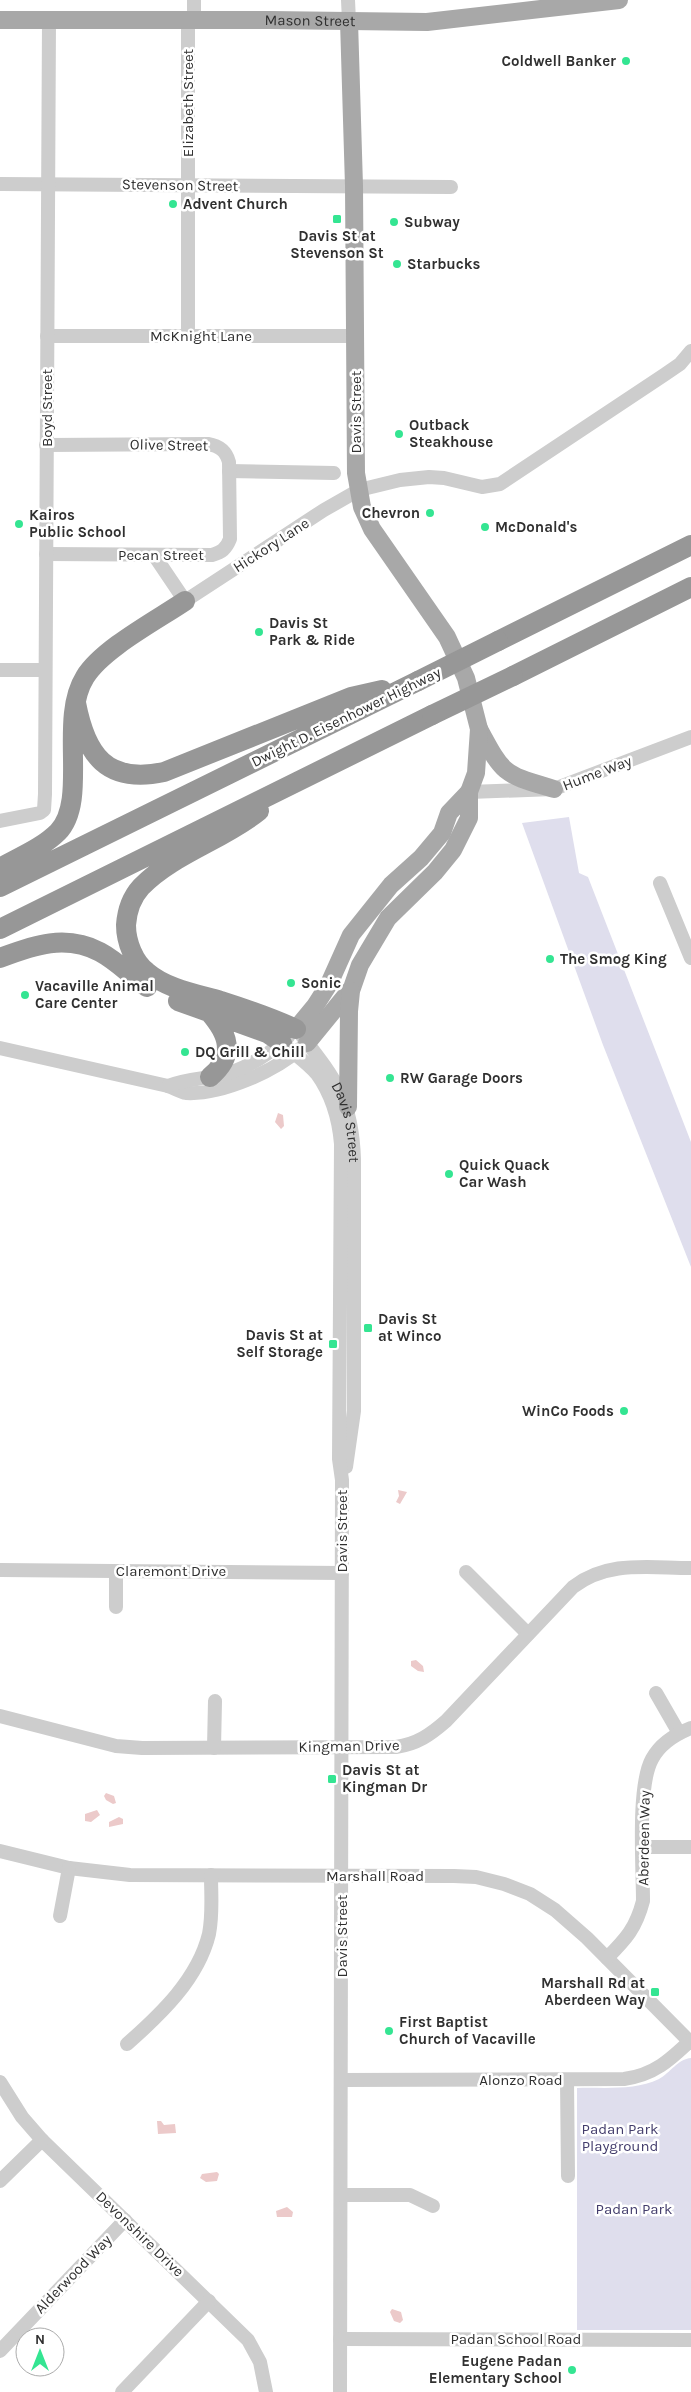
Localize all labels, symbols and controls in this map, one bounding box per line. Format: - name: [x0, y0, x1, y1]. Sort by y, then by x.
- street label: Mason Street: [264, 11, 356, 30]
- street label: Elizabeth Street: [179, 48, 197, 157]
- place label: Coldwell Banker: [501, 52, 616, 70]
- marker: Coldwell Banker: [620, 55, 632, 67]
- street label: Stevenson Street: [122, 175, 239, 195]
- place label: Advent Church: [183, 195, 288, 213]
- marker: Advent Church: [167, 198, 179, 210]
- marker: Davis St at Stevenson St: [331, 213, 343, 225]
- place label: Subway: [404, 213, 460, 231]
- marker: Subway: [388, 216, 400, 228]
- place label: Davis St at Stevenson St: [290, 227, 384, 262]
- place label: Starbucks: [407, 255, 481, 273]
- marker: Starbucks: [391, 258, 403, 270]
- street label: McKnight Lane: [150, 327, 252, 345]
- street label: Boyd Street: [38, 369, 56, 447]
- street label: Davis Street: [347, 370, 365, 453]
- place label: Outback Steakhouse: [409, 416, 493, 451]
- marker: Outback Steakhouse: [393, 428, 405, 440]
- street label: Olive Street: [130, 435, 209, 455]
- place label: Chevron: [362, 504, 420, 522]
- place label: Kairos Public School: [29, 506, 126, 541]
- marker: Chevron: [424, 507, 436, 519]
- street label: Hickory Lane: [230, 514, 312, 576]
- marker: Kairos Public School: [13, 518, 25, 530]
- place label: McDonald's: [495, 518, 577, 536]
- marker: McDonald's: [479, 521, 491, 533]
- street label: Pecan Street: [118, 546, 204, 564]
- place label: Davis St Park & Ride: [269, 614, 355, 649]
- marker: Davis St Park & Ride: [253, 626, 265, 638]
- street label: Dwight D. Eisenhower Highway: [248, 663, 444, 771]
- street label: Hume Way: [560, 752, 634, 794]
- place label: The Smog King: [560, 950, 667, 968]
- marker: The Smog King: [544, 953, 556, 965]
- place label: Sonic: [301, 974, 341, 992]
- place label: Vacaville Animal Care Center: [35, 977, 154, 1012]
- marker: Sonic: [285, 977, 297, 989]
- marker: Vacaville Animal Care Center: [19, 989, 31, 1001]
- place label: DQ Grill & Chill: [195, 1043, 304, 1061]
- marker: DQ Grill & Chill: [179, 1046, 191, 1058]
- place label: RW Garage Doors: [400, 1069, 523, 1087]
- marker: RW Garage Doors: [384, 1072, 396, 1084]
- street label: Davis Street: [327, 1079, 363, 1163]
- place label: Quick Quack Car Wash: [459, 1156, 550, 1191]
- marker: Quick Quack Car Wash: [443, 1168, 455, 1180]
- place label: Davis St at Winco: [378, 1310, 441, 1345]
- marker: Davis St at Winco: [362, 1322, 374, 1334]
- place label: Davis St at Self Storage: [236, 1326, 323, 1361]
- marker: Davis St at Self Storage: [327, 1338, 339, 1350]
- place label: WinCo Foods: [522, 1402, 614, 1420]
- marker: WinCo Foods: [618, 1405, 630, 1417]
- street label: Davis Street: [333, 1489, 351, 1572]
- street label: Claremont Drive: [116, 1562, 226, 1580]
- street label: Kingman Drive: [298, 1736, 400, 1756]
- place label: Davis St at Kingman Dr: [342, 1761, 427, 1796]
- marker: Davis St at Kingman Dr: [326, 1773, 338, 1785]
- street label: Aberdeen Way: [634, 1790, 654, 1886]
- street label: Marshall Road: [326, 1867, 424, 1885]
- street label: Davis Street: [333, 1894, 351, 1977]
- place label: Marshall Rd at Aberdeen Way: [541, 1974, 645, 2009]
- marker: Marshall Rd at Aberdeen Way: [649, 1986, 661, 1998]
- place label: First Baptist Church of Vacaville: [399, 2013, 536, 2048]
- marker: First Baptist Church of Vacaville: [383, 2025, 395, 2037]
- street label: Alonzo Road: [479, 2071, 563, 2089]
- park label: Padan Park Playground: [582, 2120, 658, 2155]
- street label: Devonshire Drive: [92, 2187, 188, 2281]
- park label: Padan Park: [596, 2200, 672, 2218]
- street label: Alderwood Way: [31, 2231, 115, 2317]
- north arrow: [15, 2327, 65, 2377]
- street label: Padan School Road: [451, 2330, 581, 2348]
- text: N: [35, 2331, 45, 2348]
- place label: Eugene Padan Elementary School: [429, 2352, 562, 2387]
- marker: Eugene Padan Elementary School: [566, 2364, 578, 2376]

